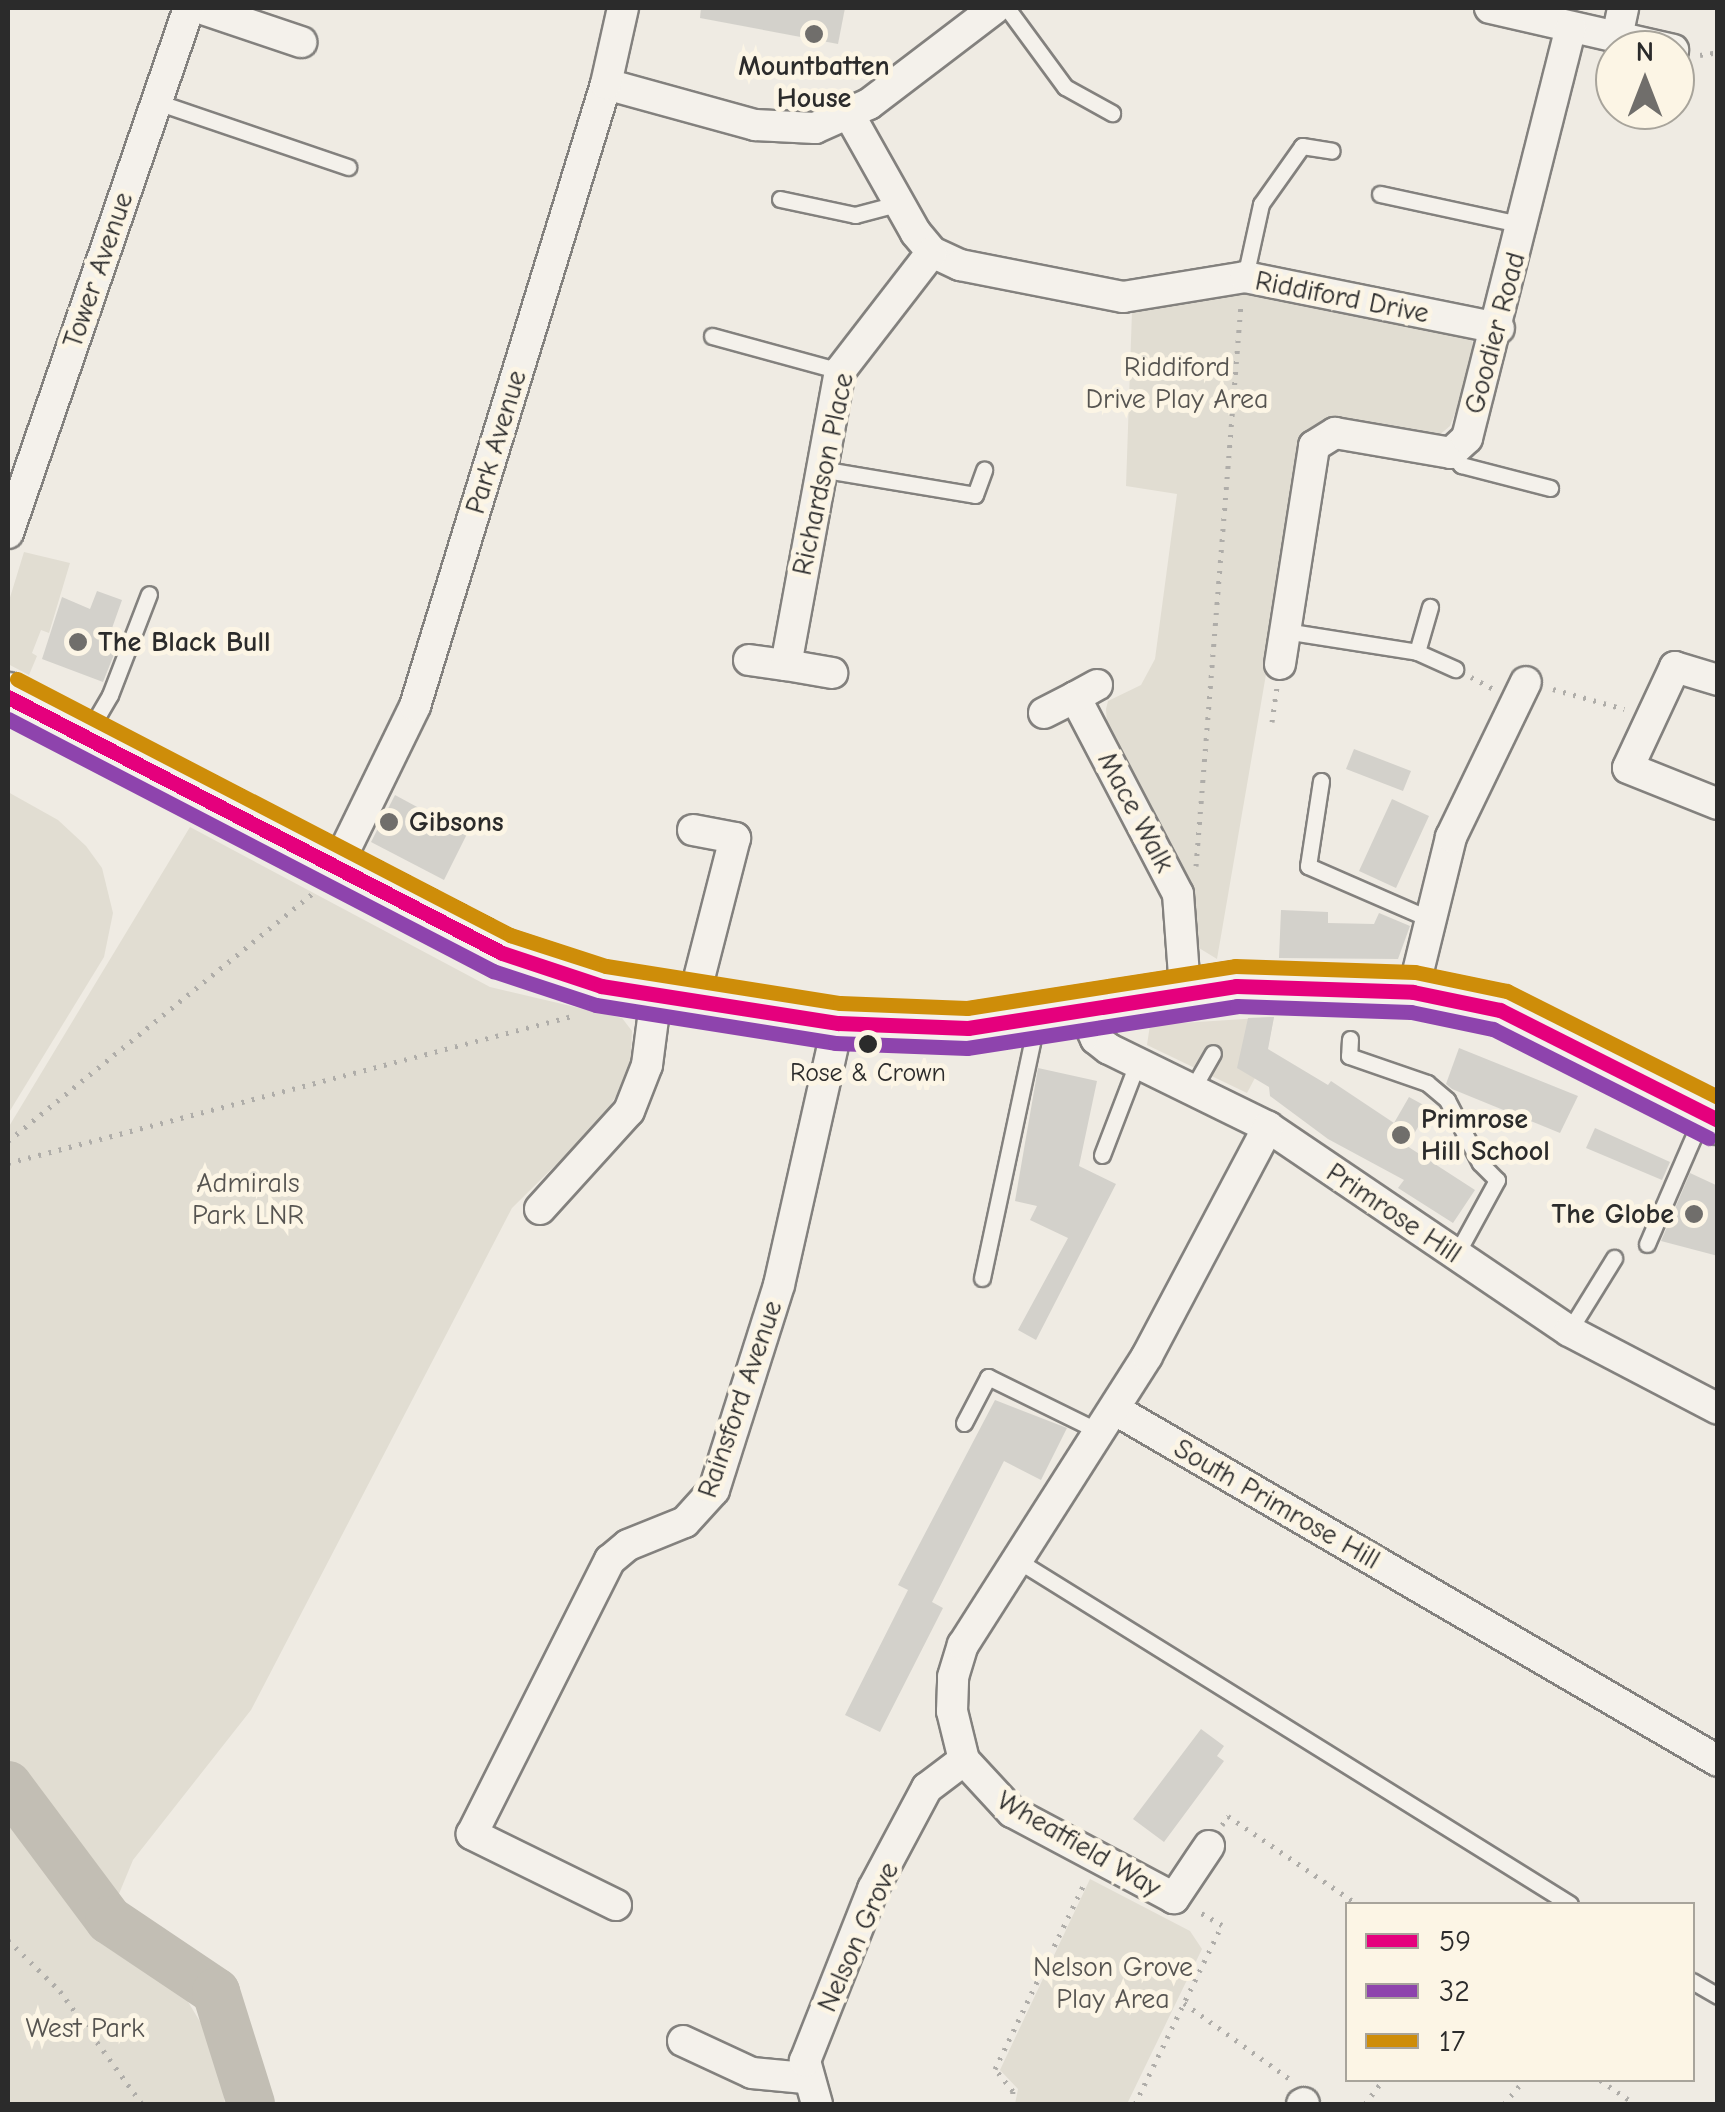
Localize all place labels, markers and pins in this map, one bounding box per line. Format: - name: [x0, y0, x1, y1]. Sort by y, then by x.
- marker: Mountbatten House: [803, 23, 825, 45]
- place label: Mountbatten House: [738, 49, 890, 115]
- place label: The Black Bull: [98, 625, 271, 659]
- marker: The Black Bull: [67, 631, 89, 653]
- place label: Gibsons: [409, 805, 504, 839]
- marker: Gibsons: [378, 811, 400, 833]
- marker: Rose & Crown: [858, 1034, 878, 1054]
- place label: Rose & Crown: [790, 1058, 946, 1090]
- place label: Primrose Hill School: [1421, 1102, 1550, 1168]
- marker: Primrose Hill School: [1390, 1124, 1412, 1146]
- place label: The Globe: [1552, 1197, 1674, 1231]
- marker: The Globe: [1683, 1203, 1705, 1225]

